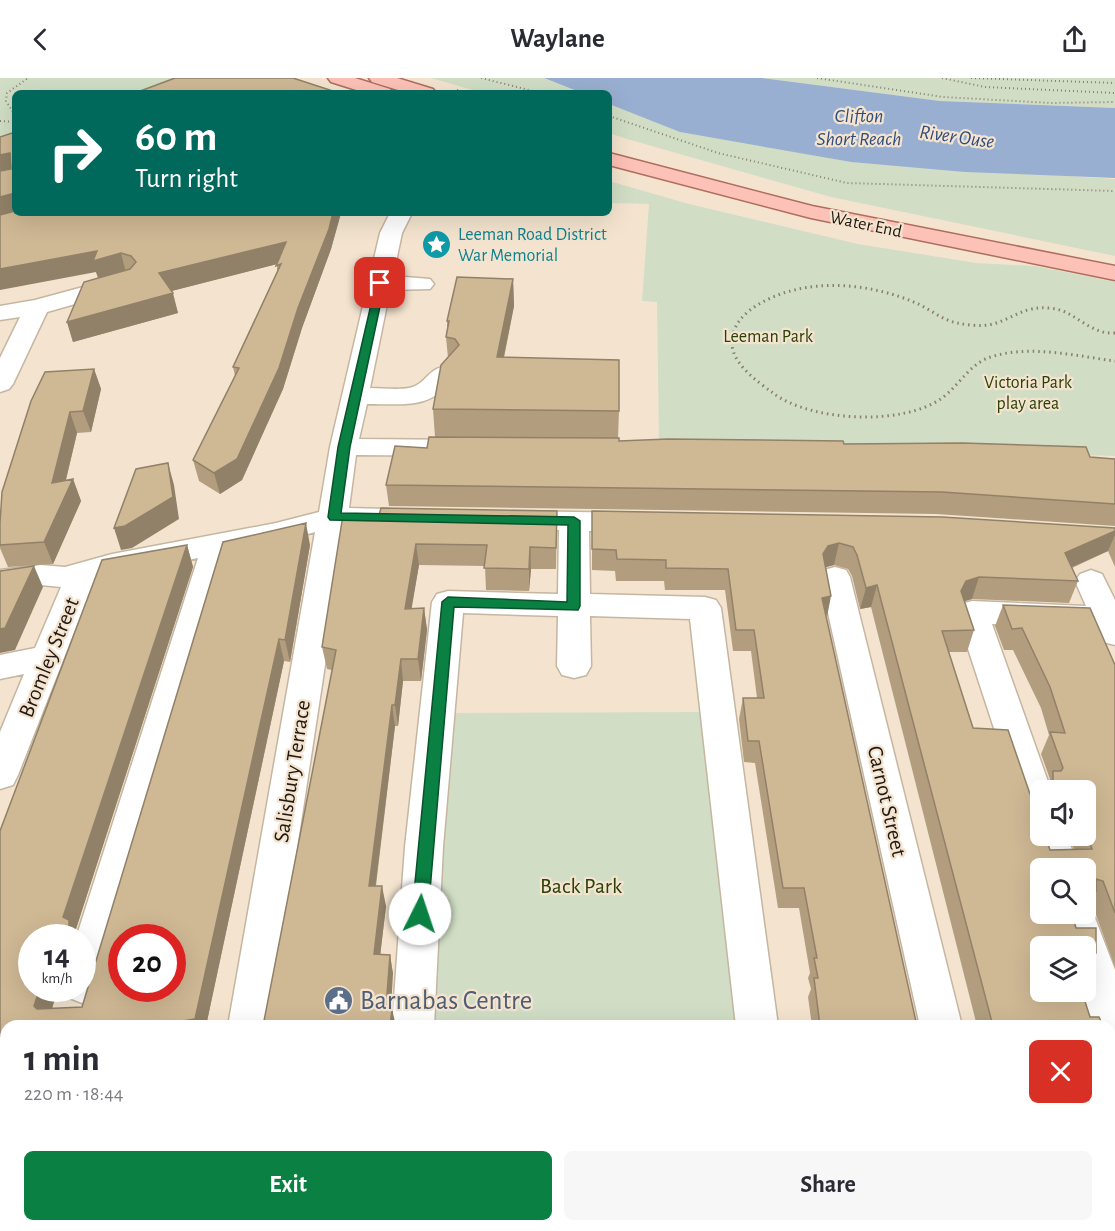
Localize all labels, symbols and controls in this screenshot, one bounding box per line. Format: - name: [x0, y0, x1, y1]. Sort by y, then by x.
- icon: back: [24, 23, 57, 56]
- icon: share: [1058, 23, 1091, 56]
- text: Waylane: [510, 25, 605, 52]
- water label: Clifton Short Reach: [817, 106, 901, 149]
- icon: right: [36, 114, 114, 192]
- text: 60 m: [135, 116, 217, 158]
- water label: River Ouse: [918, 122, 996, 152]
- text: Turn right: [135, 165, 238, 192]
- street label: Water End: [828, 209, 903, 241]
- place label: Leeman Road District War Memorial: [458, 226, 607, 265]
- place icon: Leeman Road District War Memorial: [421, 228, 453, 260]
- pin: [354, 257, 405, 308]
- icon: arrive: [363, 266, 396, 299]
- park label: Leeman Park: [723, 328, 814, 346]
- park label: Victoria Park play area: [984, 374, 1073, 413]
- street label: Bromley Street: [15, 594, 83, 720]
- street label: Salisbury Terrace: [270, 698, 314, 844]
- street label: Carnot Street: [864, 744, 910, 859]
- map controls: [1030, 780, 1096, 1002]
- button: sound: [1030, 780, 1096, 846]
- button: search: [1030, 858, 1096, 924]
- park label: Back Park: [540, 875, 622, 897]
- position arrow: [388, 882, 452, 946]
- speed limit sign: 20: [108, 924, 186, 1002]
- button: layers: [1030, 936, 1096, 1002]
- text: 14: [44, 941, 70, 971]
- text: km/h: [42, 971, 72, 986]
- public building icon: Barnabas Centre: [323, 984, 355, 1016]
- place label: Barnabas Centre: [360, 987, 532, 1014]
- button: close: [1029, 1040, 1092, 1103]
- text: 1 min: [24, 1041, 100, 1077]
- text: 220 m · 18:44: [24, 1084, 123, 1104]
- button: Exit: [24, 1151, 552, 1220]
- button: Share: [564, 1151, 1092, 1220]

